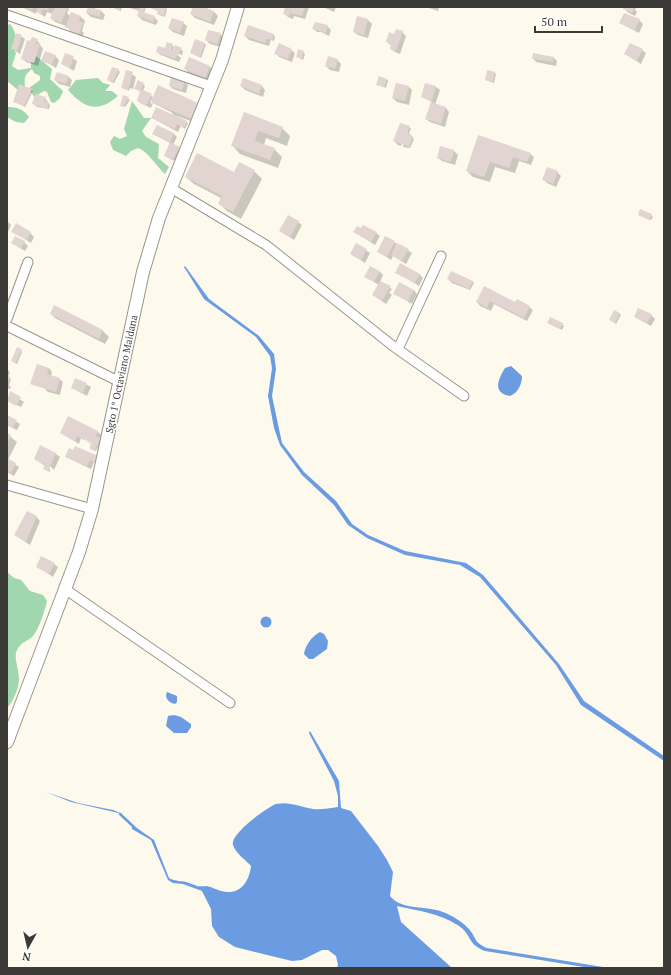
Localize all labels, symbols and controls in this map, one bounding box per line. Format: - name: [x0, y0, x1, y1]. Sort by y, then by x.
- scale bar: [535, 8, 602, 34]
- text: 50 m: [541, 14, 568, 29]
- street label: Sgto 1° Octaviano Maidana: [103, 314, 140, 434]
- north arrow: [8, 927, 48, 967]
- text: N: [21, 949, 32, 964]

